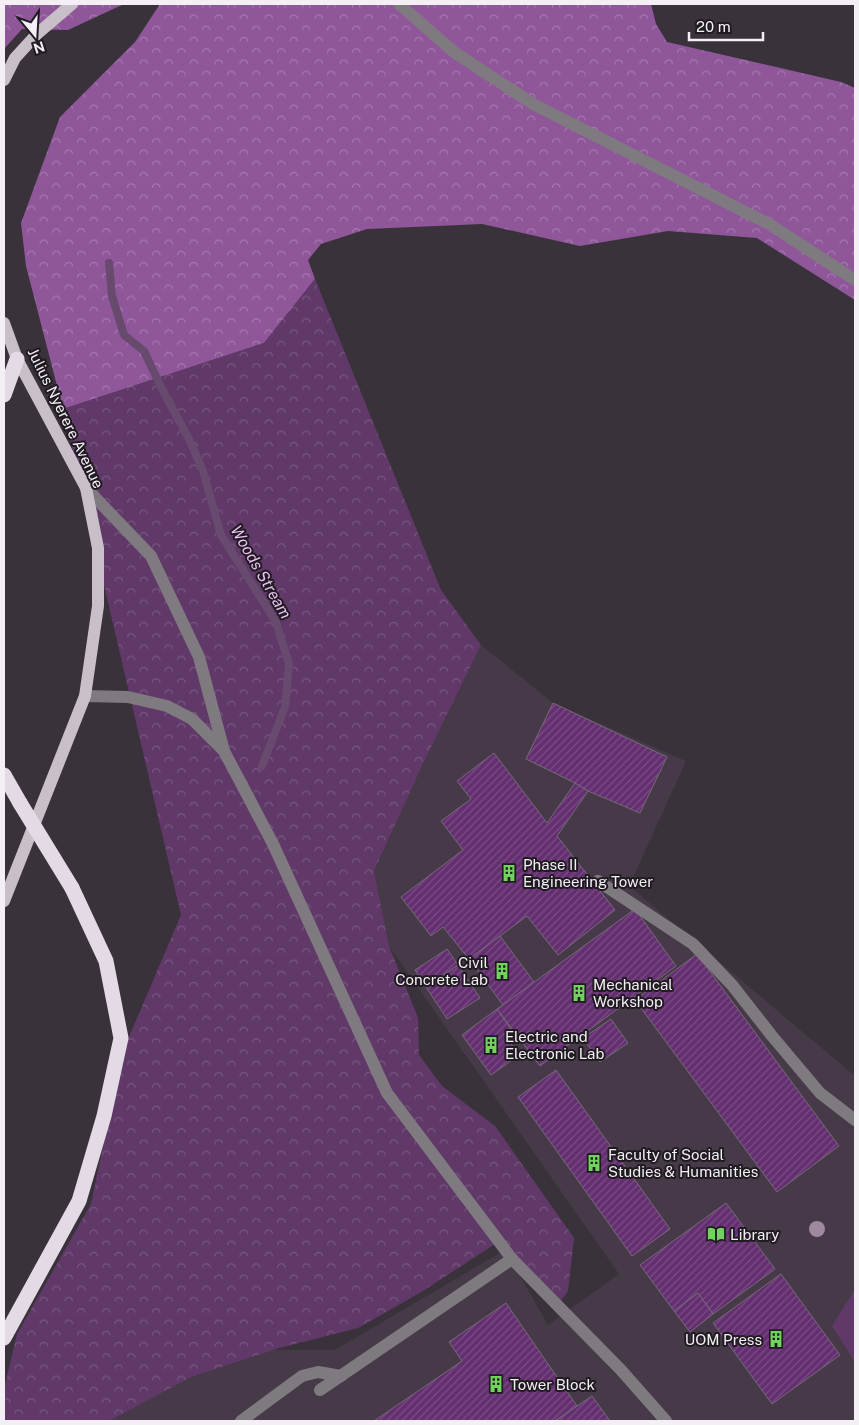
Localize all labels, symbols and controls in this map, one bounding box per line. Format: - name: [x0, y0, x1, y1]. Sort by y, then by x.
- north arrow: [10, 10, 60, 60]
- scale bar: [689, 10, 763, 42]
- text: 20 m: [696, 18, 731, 35]
- text: N: [31, 38, 47, 57]
- street label: Julius Nyerere Avenue: [25, 345, 107, 491]
- water label: Woods Stream: [227, 522, 295, 622]
- place label: Phase II Engineering Tower: [523, 856, 653, 890]
- building icon: Phase II Engineering Tower: [499, 863, 519, 883]
- place label: Civil Concrete Lab: [395, 954, 488, 988]
- building icon: Civil Concrete Lab: [492, 961, 512, 981]
- place label: Mechanical Workshop: [593, 976, 673, 1010]
- building icon: Mechanical Workshop: [569, 983, 589, 1003]
- place label: Electric and Electronic Lab: [505, 1028, 604, 1062]
- building icon: Electric and Electronic Lab: [481, 1035, 501, 1055]
- place label: Faculty of Social Studies & Humanities: [608, 1146, 758, 1180]
- building icon: Faculty of Social Studies & Humanities: [584, 1153, 604, 1173]
- library icon: Library: [706, 1224, 726, 1244]
- place label: Library: [730, 1226, 779, 1243]
- building icon: UOM Press: [766, 1329, 786, 1349]
- place label: UOM Press: [685, 1331, 762, 1348]
- building icon: Tower Block: [486, 1374, 506, 1394]
- place label: Tower Block: [510, 1376, 595, 1393]

